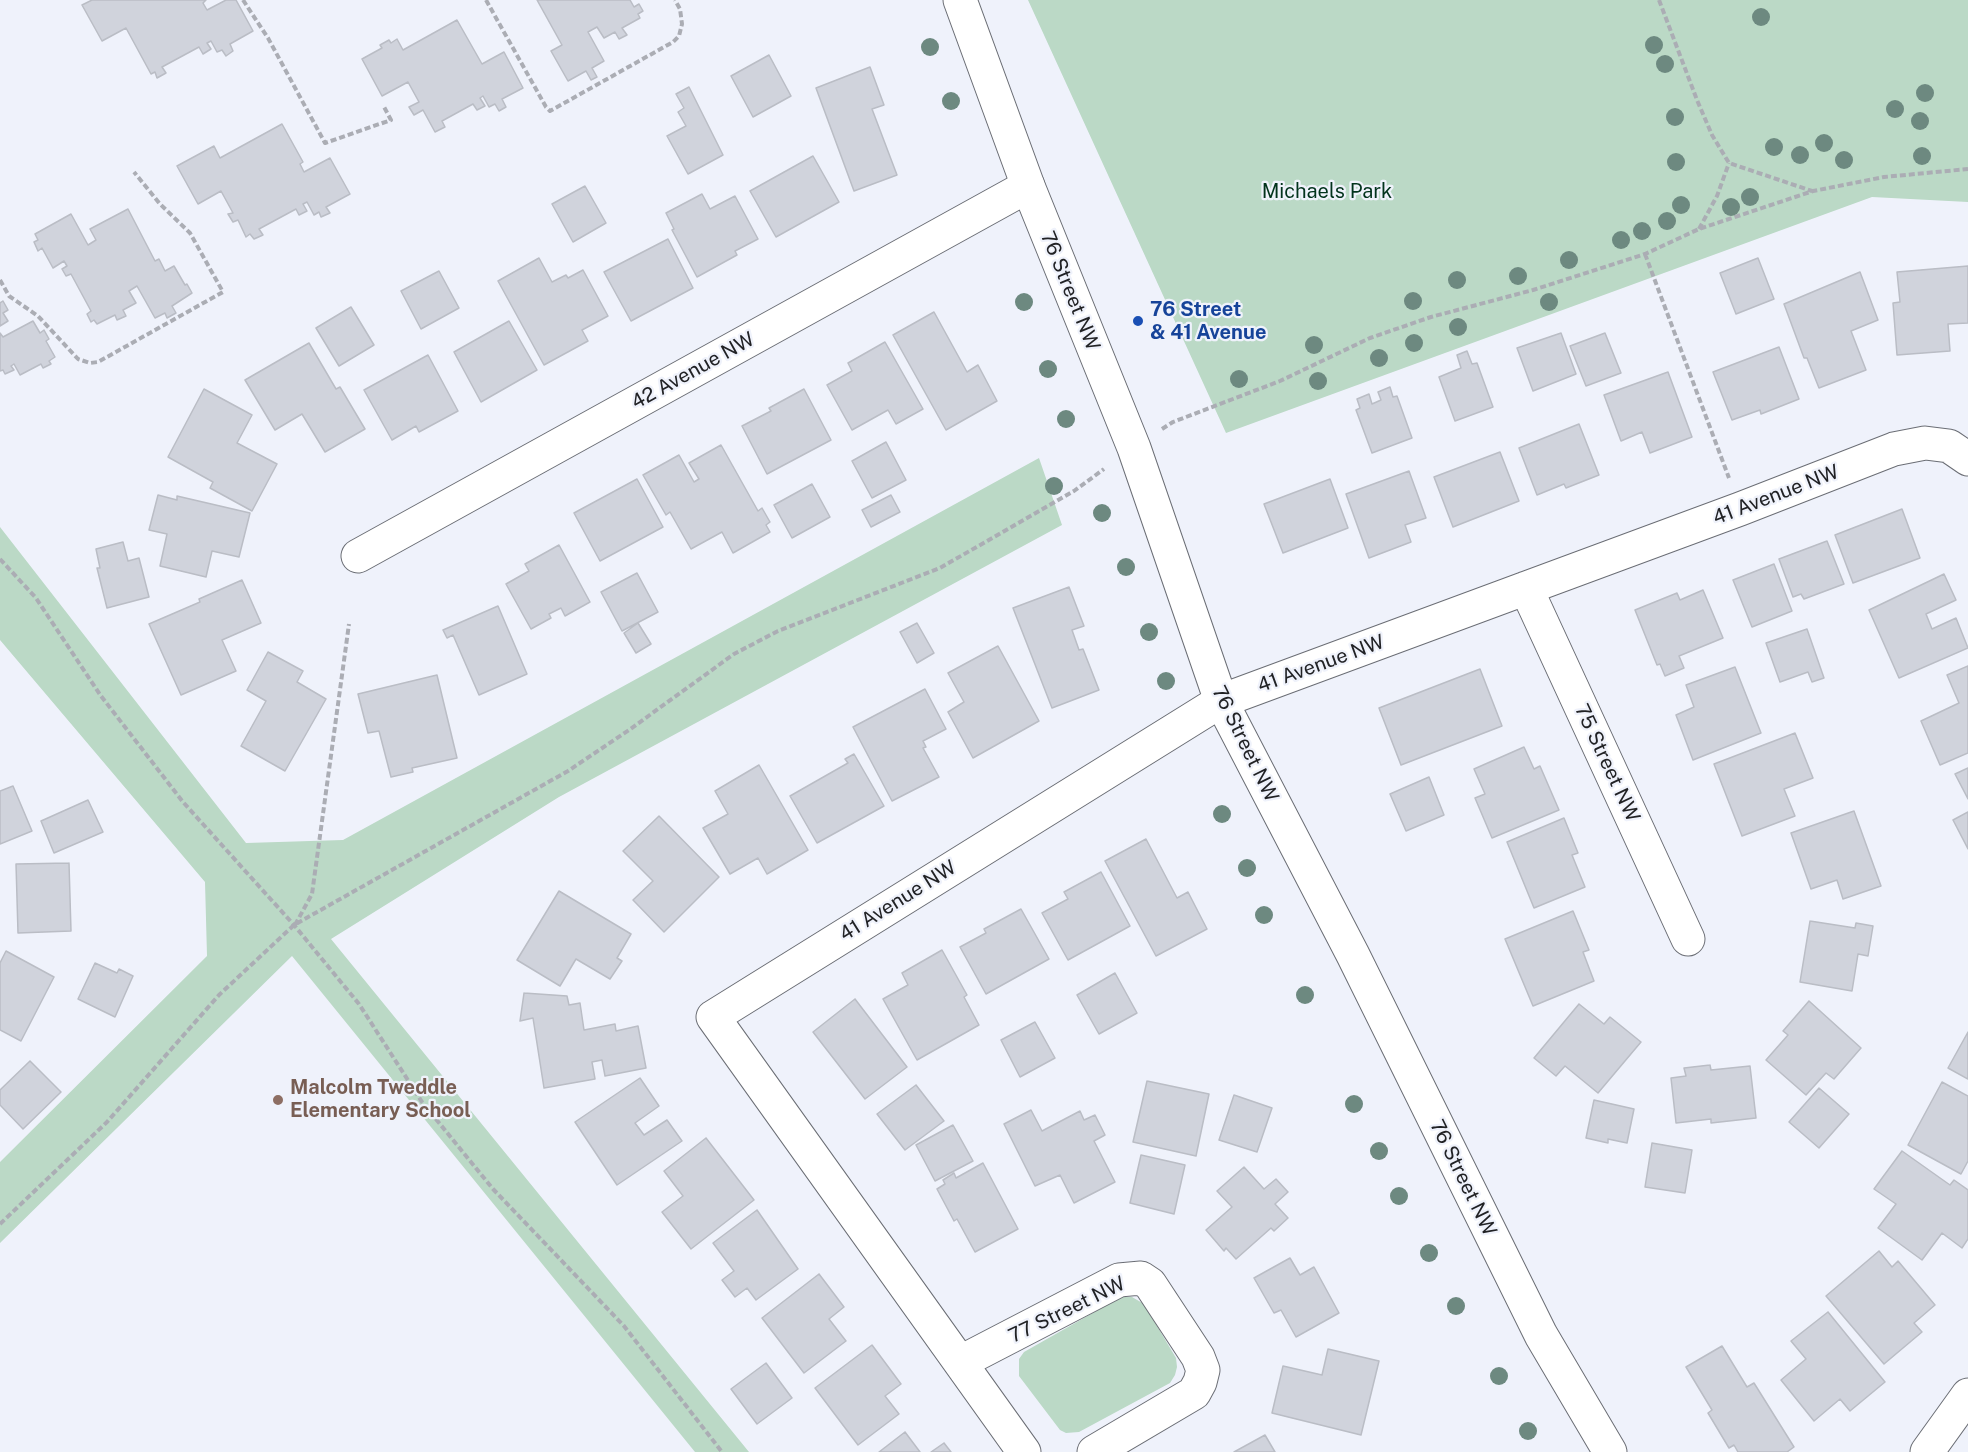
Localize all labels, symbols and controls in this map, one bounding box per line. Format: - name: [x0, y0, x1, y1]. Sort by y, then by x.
- park label: Michaels Park: [1262, 180, 1392, 204]
- street label: 76 Street NW: [1035, 228, 1105, 354]
- place label: 76 Street & 41 Avenue: [1150, 298, 1266, 345]
- marker: 76 Street & 41 Avenue: [1131, 314, 1145, 328]
- street label: 42 Avenue NW: [627, 327, 759, 415]
- street label: 41 Avenue NW: [1709, 460, 1843, 530]
- street label: 41 Avenue NW: [1254, 630, 1388, 698]
- street label: 76 Street NW: [1207, 682, 1283, 806]
- street label: 75 Street NW: [1569, 700, 1645, 826]
- street label: 41 Avenue NW: [835, 856, 961, 946]
- place label: Malcolm Tweddle Elementary School: [290, 1076, 471, 1123]
- marker: Malcolm Tweddle Elementary School: [271, 1093, 285, 1107]
- street label: 76 Street NW: [1425, 1116, 1501, 1240]
- street label: 77 Street NW: [1005, 1271, 1129, 1349]

